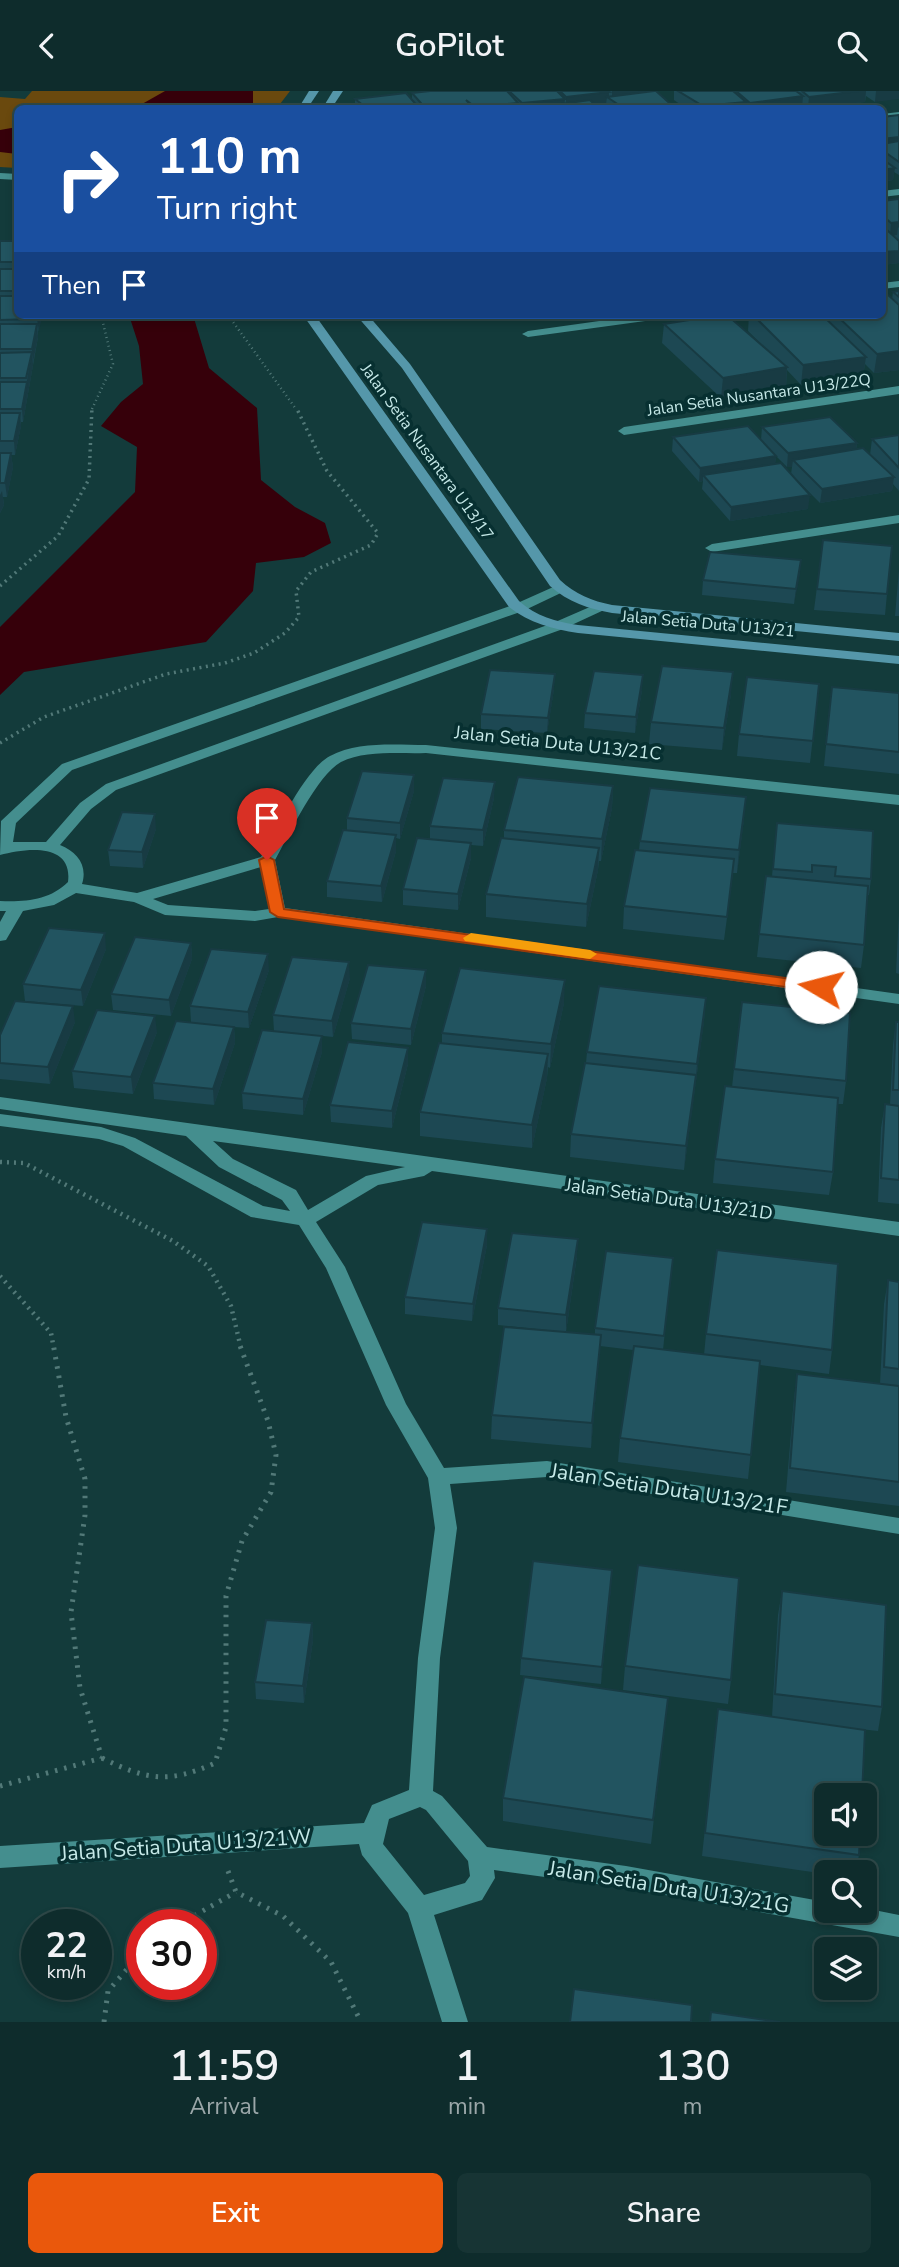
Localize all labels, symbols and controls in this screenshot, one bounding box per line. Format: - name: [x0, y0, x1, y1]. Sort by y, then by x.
- text: GoPilot: [395, 24, 504, 67]
- icon: back: [28, 27, 66, 65]
- icon: search: [833, 27, 871, 65]
- text: 110 m: [157, 123, 301, 190]
- icon: right: [42, 133, 133, 224]
- text: Turn right: [157, 187, 297, 230]
- icon: arrive: [115, 266, 153, 304]
- text: Then: [42, 268, 101, 303]
- street label: Jalan Setia Nusantara U13/17: [355, 358, 499, 545]
- street label: Jalan Setia Nusantara U13/22Q: [645, 368, 872, 422]
- street label: Jalan Setia Duta U13/21: [619, 605, 796, 643]
- street label: Jalan Setia Duta U13/21C: [452, 720, 663, 766]
- pin: [237, 788, 297, 860]
- icon: arrive: [248, 799, 286, 837]
- position arrow: [784, 950, 858, 1024]
- street label: Jalan Setia Duta U13/21D: [563, 1172, 774, 1225]
- street label: Jalan Setia Duta U13/21F: [547, 1456, 790, 1522]
- map controls: [814, 1783, 877, 2000]
- button: sound: [814, 1783, 877, 1846]
- street label: Jalan Setia Duta U13/21W: [59, 1822, 312, 1868]
- street label: Jalan Setia Duta U13/21G: [546, 1854, 791, 1920]
- button: search: [814, 1860, 877, 1923]
- speed limit sign: 30: [126, 1909, 217, 2000]
- text: 22: [45, 1922, 88, 1969]
- button: layers: [814, 1937, 877, 2000]
- text: km/h: [47, 1960, 86, 1984]
- text: 11:59: [169, 2038, 279, 2095]
- text: 1: [454, 2038, 480, 2095]
- text: 130: [655, 2038, 730, 2095]
- text: Arrival: [189, 2091, 259, 2122]
- text: min: [448, 2091, 486, 2122]
- text: m: [683, 2091, 702, 2122]
- button: Exit: [28, 2173, 443, 2253]
- button: Share: [457, 2173, 871, 2253]

